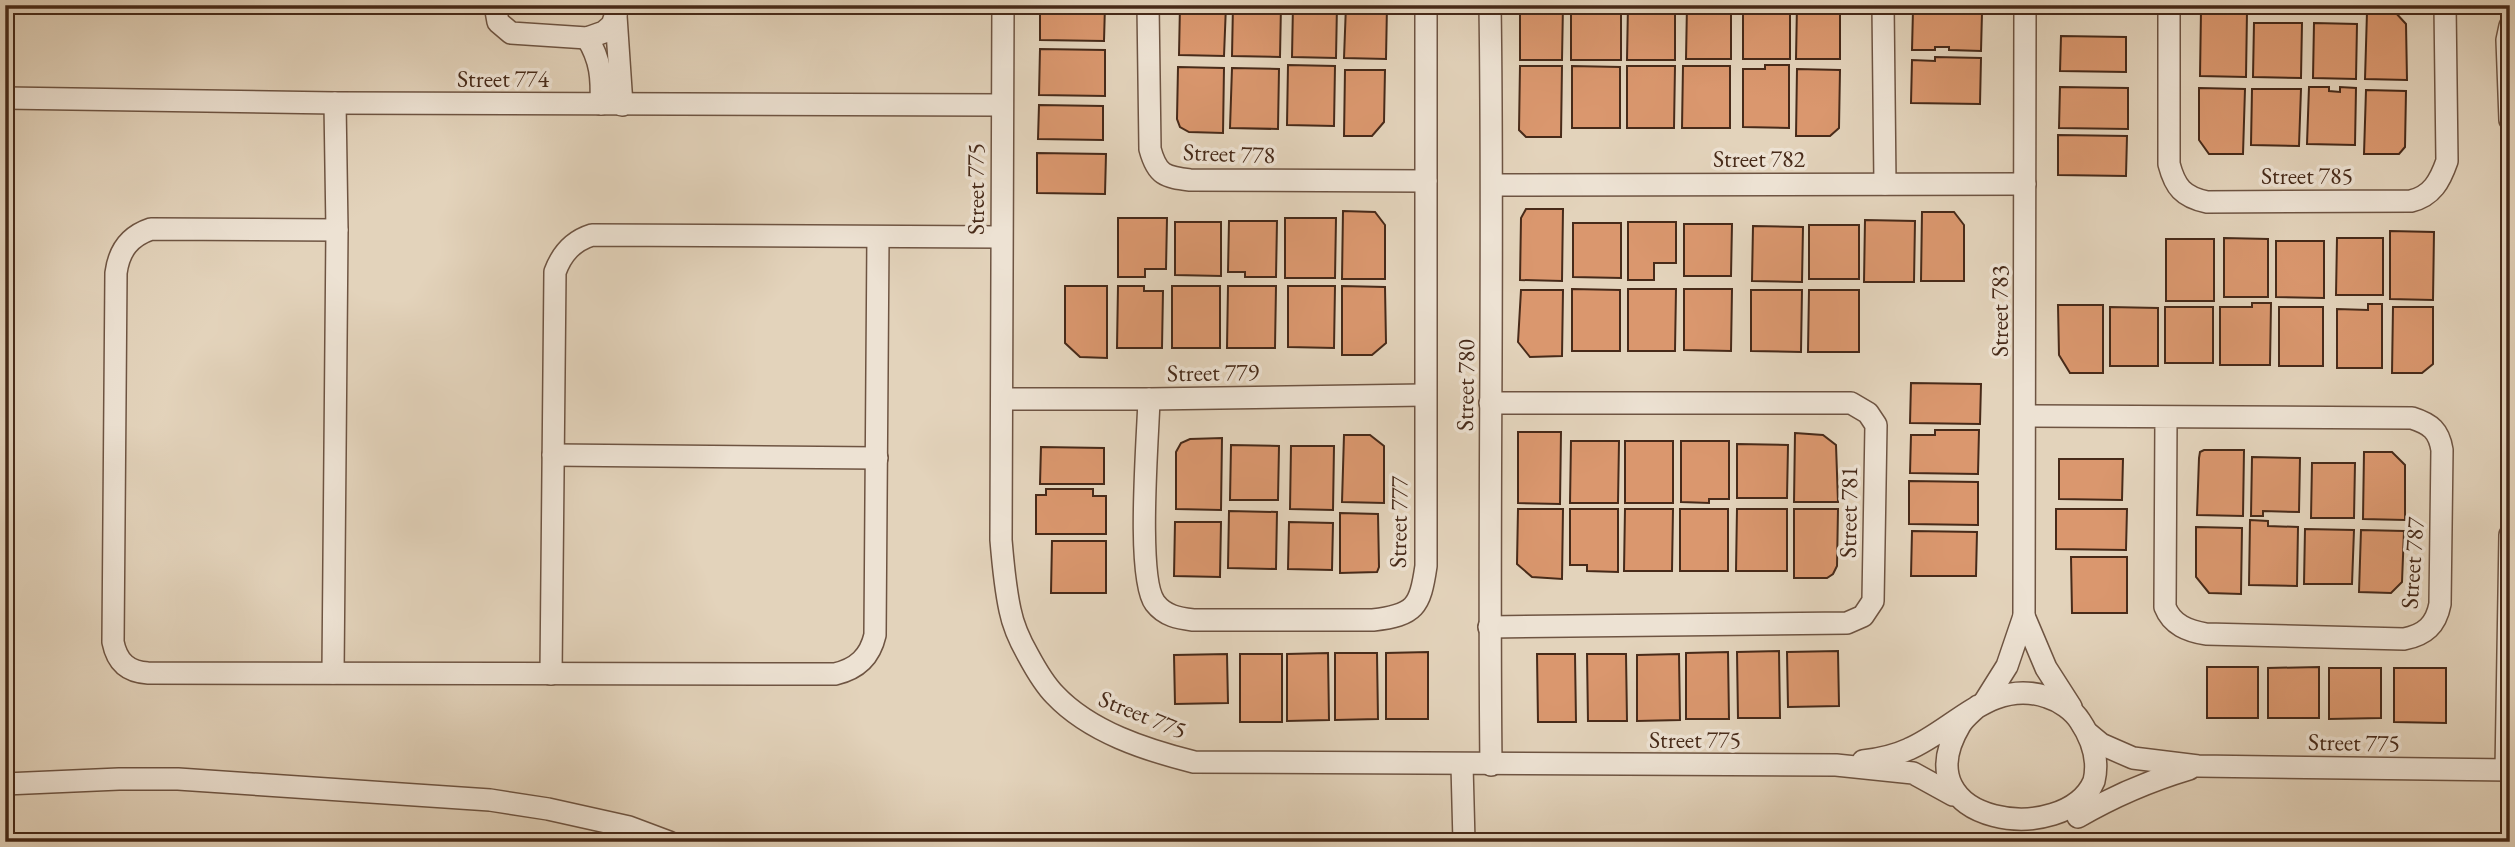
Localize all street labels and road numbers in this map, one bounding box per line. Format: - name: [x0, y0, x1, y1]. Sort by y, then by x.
- street label: Street 774: [457, 63, 550, 94]
- street label: Street 778: [1182, 136, 1276, 170]
- street label: Street 775: [960, 143, 991, 235]
- street label: Street 782: [1713, 143, 1806, 174]
- street label: Street 785: [2261, 160, 2353, 191]
- street label: Street 783: [1984, 265, 2015, 357]
- street label: Street 780: [1449, 339, 1481, 431]
- street label: Street 779: [1167, 356, 1260, 388]
- street label: Street 781: [1832, 466, 1864, 558]
- street label: Street 777: [1382, 475, 1414, 568]
- street label: Street 787: [2393, 516, 2431, 610]
- street label: Street 775: [1094, 682, 1192, 746]
- street label: Street 775: [1649, 724, 1741, 755]
- street label: Street 775: [2308, 726, 2400, 758]

